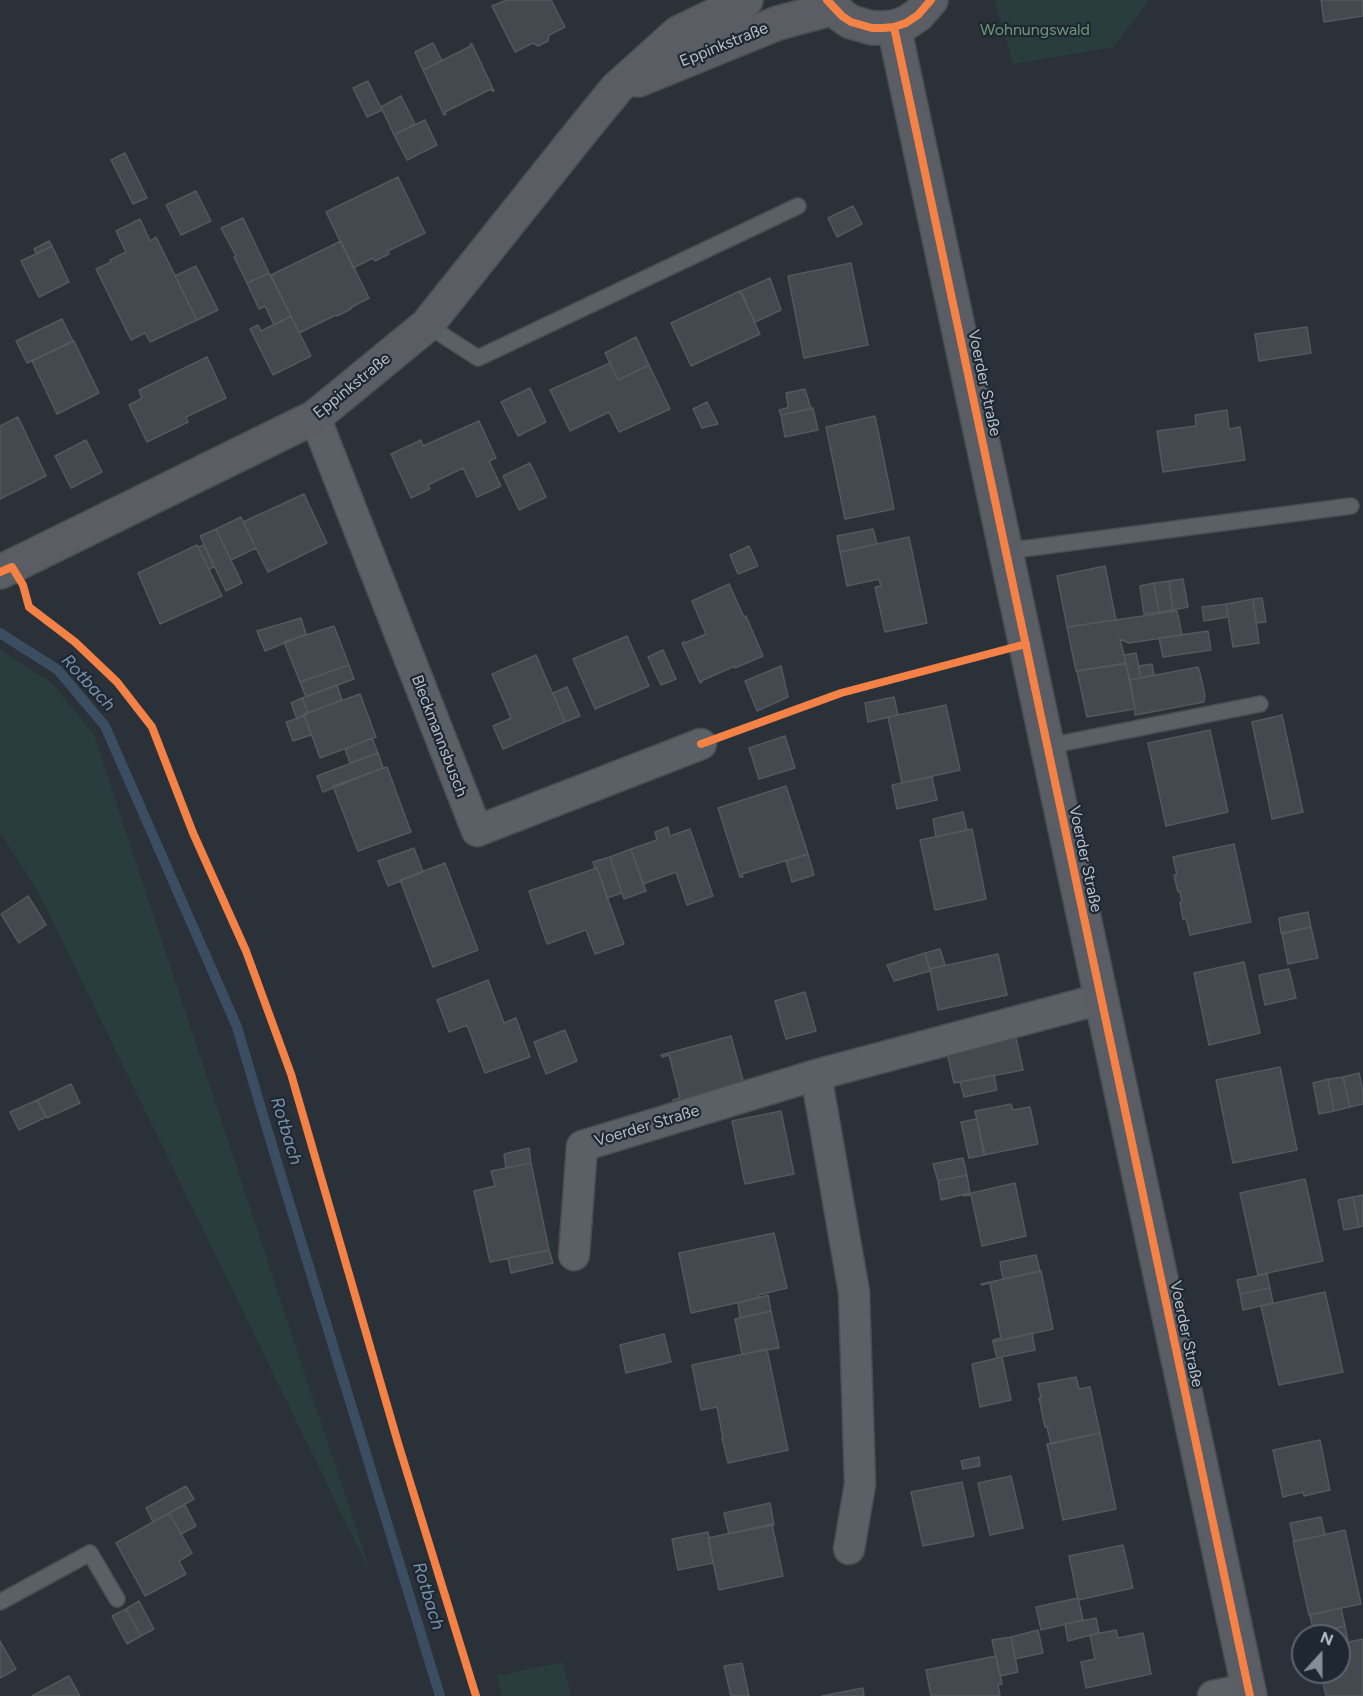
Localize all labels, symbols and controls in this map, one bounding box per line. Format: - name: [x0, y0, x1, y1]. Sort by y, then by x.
- street label: Eppinkstraße: [677, 19, 771, 71]
- park label: Wohnungswald: [980, 20, 1090, 40]
- street label: Voerder Straße: [963, 328, 1005, 438]
- street label: Eppinkstraße: [310, 349, 394, 423]
- water label: Rotbach: [56, 650, 120, 716]
- street label: Bleckmannsbusch: [407, 672, 471, 800]
- street label: Voerder Straße: [1064, 804, 1106, 914]
- water label: Rotbach: [265, 1095, 307, 1167]
- street label: Voerder Straße: [592, 1101, 702, 1151]
- street label: Voerder Straße: [1165, 1279, 1207, 1389]
- water label: Rotbach: [407, 1560, 449, 1632]
- north arrow: [1291, 1624, 1351, 1684]
- text: N: [1318, 1628, 1336, 1650]

